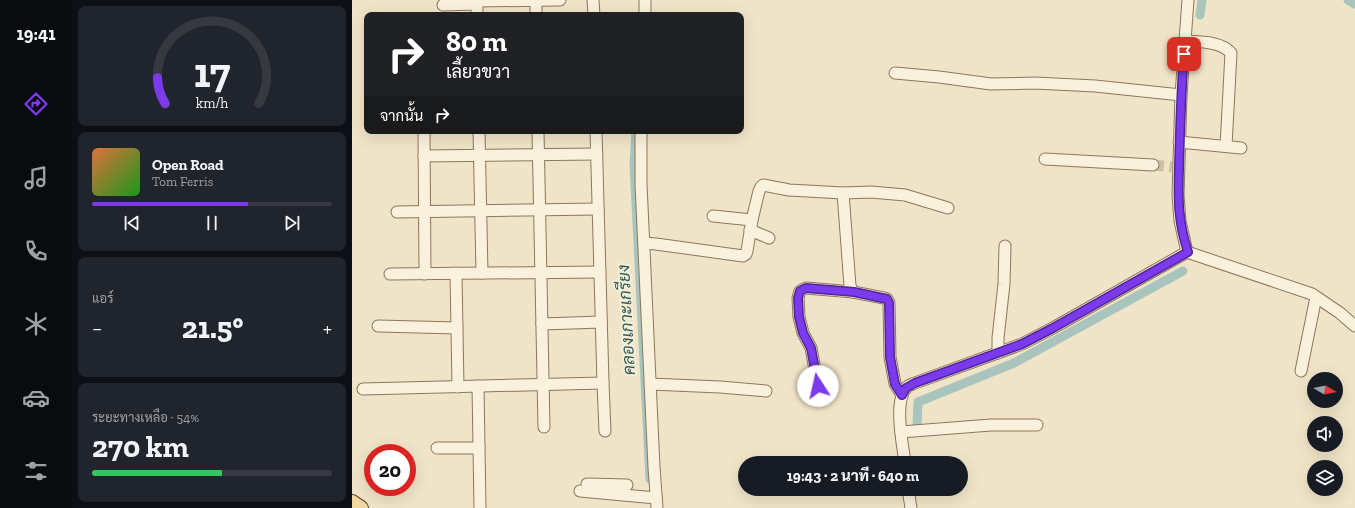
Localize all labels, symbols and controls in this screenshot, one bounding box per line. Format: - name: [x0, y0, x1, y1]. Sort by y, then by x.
- text: 19:41: [17, 23, 55, 45]
- text: 80 m: [446, 25, 507, 58]
- icon: right: [380, 28, 432, 80]
- pin: [1167, 37, 1201, 71]
- icon: arrive: [1173, 43, 1195, 65]
- text: 17: [194, 48, 231, 98]
- text: เลี้ยวขวา: [446, 61, 510, 83]
- icon: directions: [22, 90, 50, 118]
- text: km/h: [196, 94, 228, 111]
- icon: right: [431, 104, 453, 126]
- text: จากนั้น: [380, 107, 423, 125]
- text: Open Road: [152, 156, 224, 174]
- icon: music: [22, 164, 50, 192]
- text: Tom Ferris: [152, 174, 213, 189]
- icon: previous: [121, 212, 143, 234]
- icon: pause: [201, 212, 223, 234]
- icon: next: [281, 212, 303, 234]
- icon: phone: [22, 237, 50, 265]
- water label: คลองเกาะเกรียง: [612, 264, 639, 376]
- text: แอร์: [92, 291, 113, 306]
- icon: climate: [22, 310, 50, 338]
- text: 21.5°: [182, 310, 243, 346]
- text: −: [92, 315, 102, 342]
- text: +: [323, 315, 332, 342]
- position arrow: [797, 365, 839, 407]
- north arrow: [1307, 372, 1343, 408]
- map controls: [1307, 372, 1343, 496]
- icon: car: [22, 384, 50, 412]
- text: ระยะทางเหลือ · 54%: [92, 410, 199, 425]
- button: sound: [1307, 416, 1343, 452]
- text: 270 km: [92, 429, 189, 465]
- speed limit sign: 20: [364, 444, 416, 496]
- icon: filters: [22, 457, 50, 485]
- button: layers: [1307, 460, 1343, 496]
- text: 19:43 · 2 นาที · 640 m: [787, 467, 919, 485]

